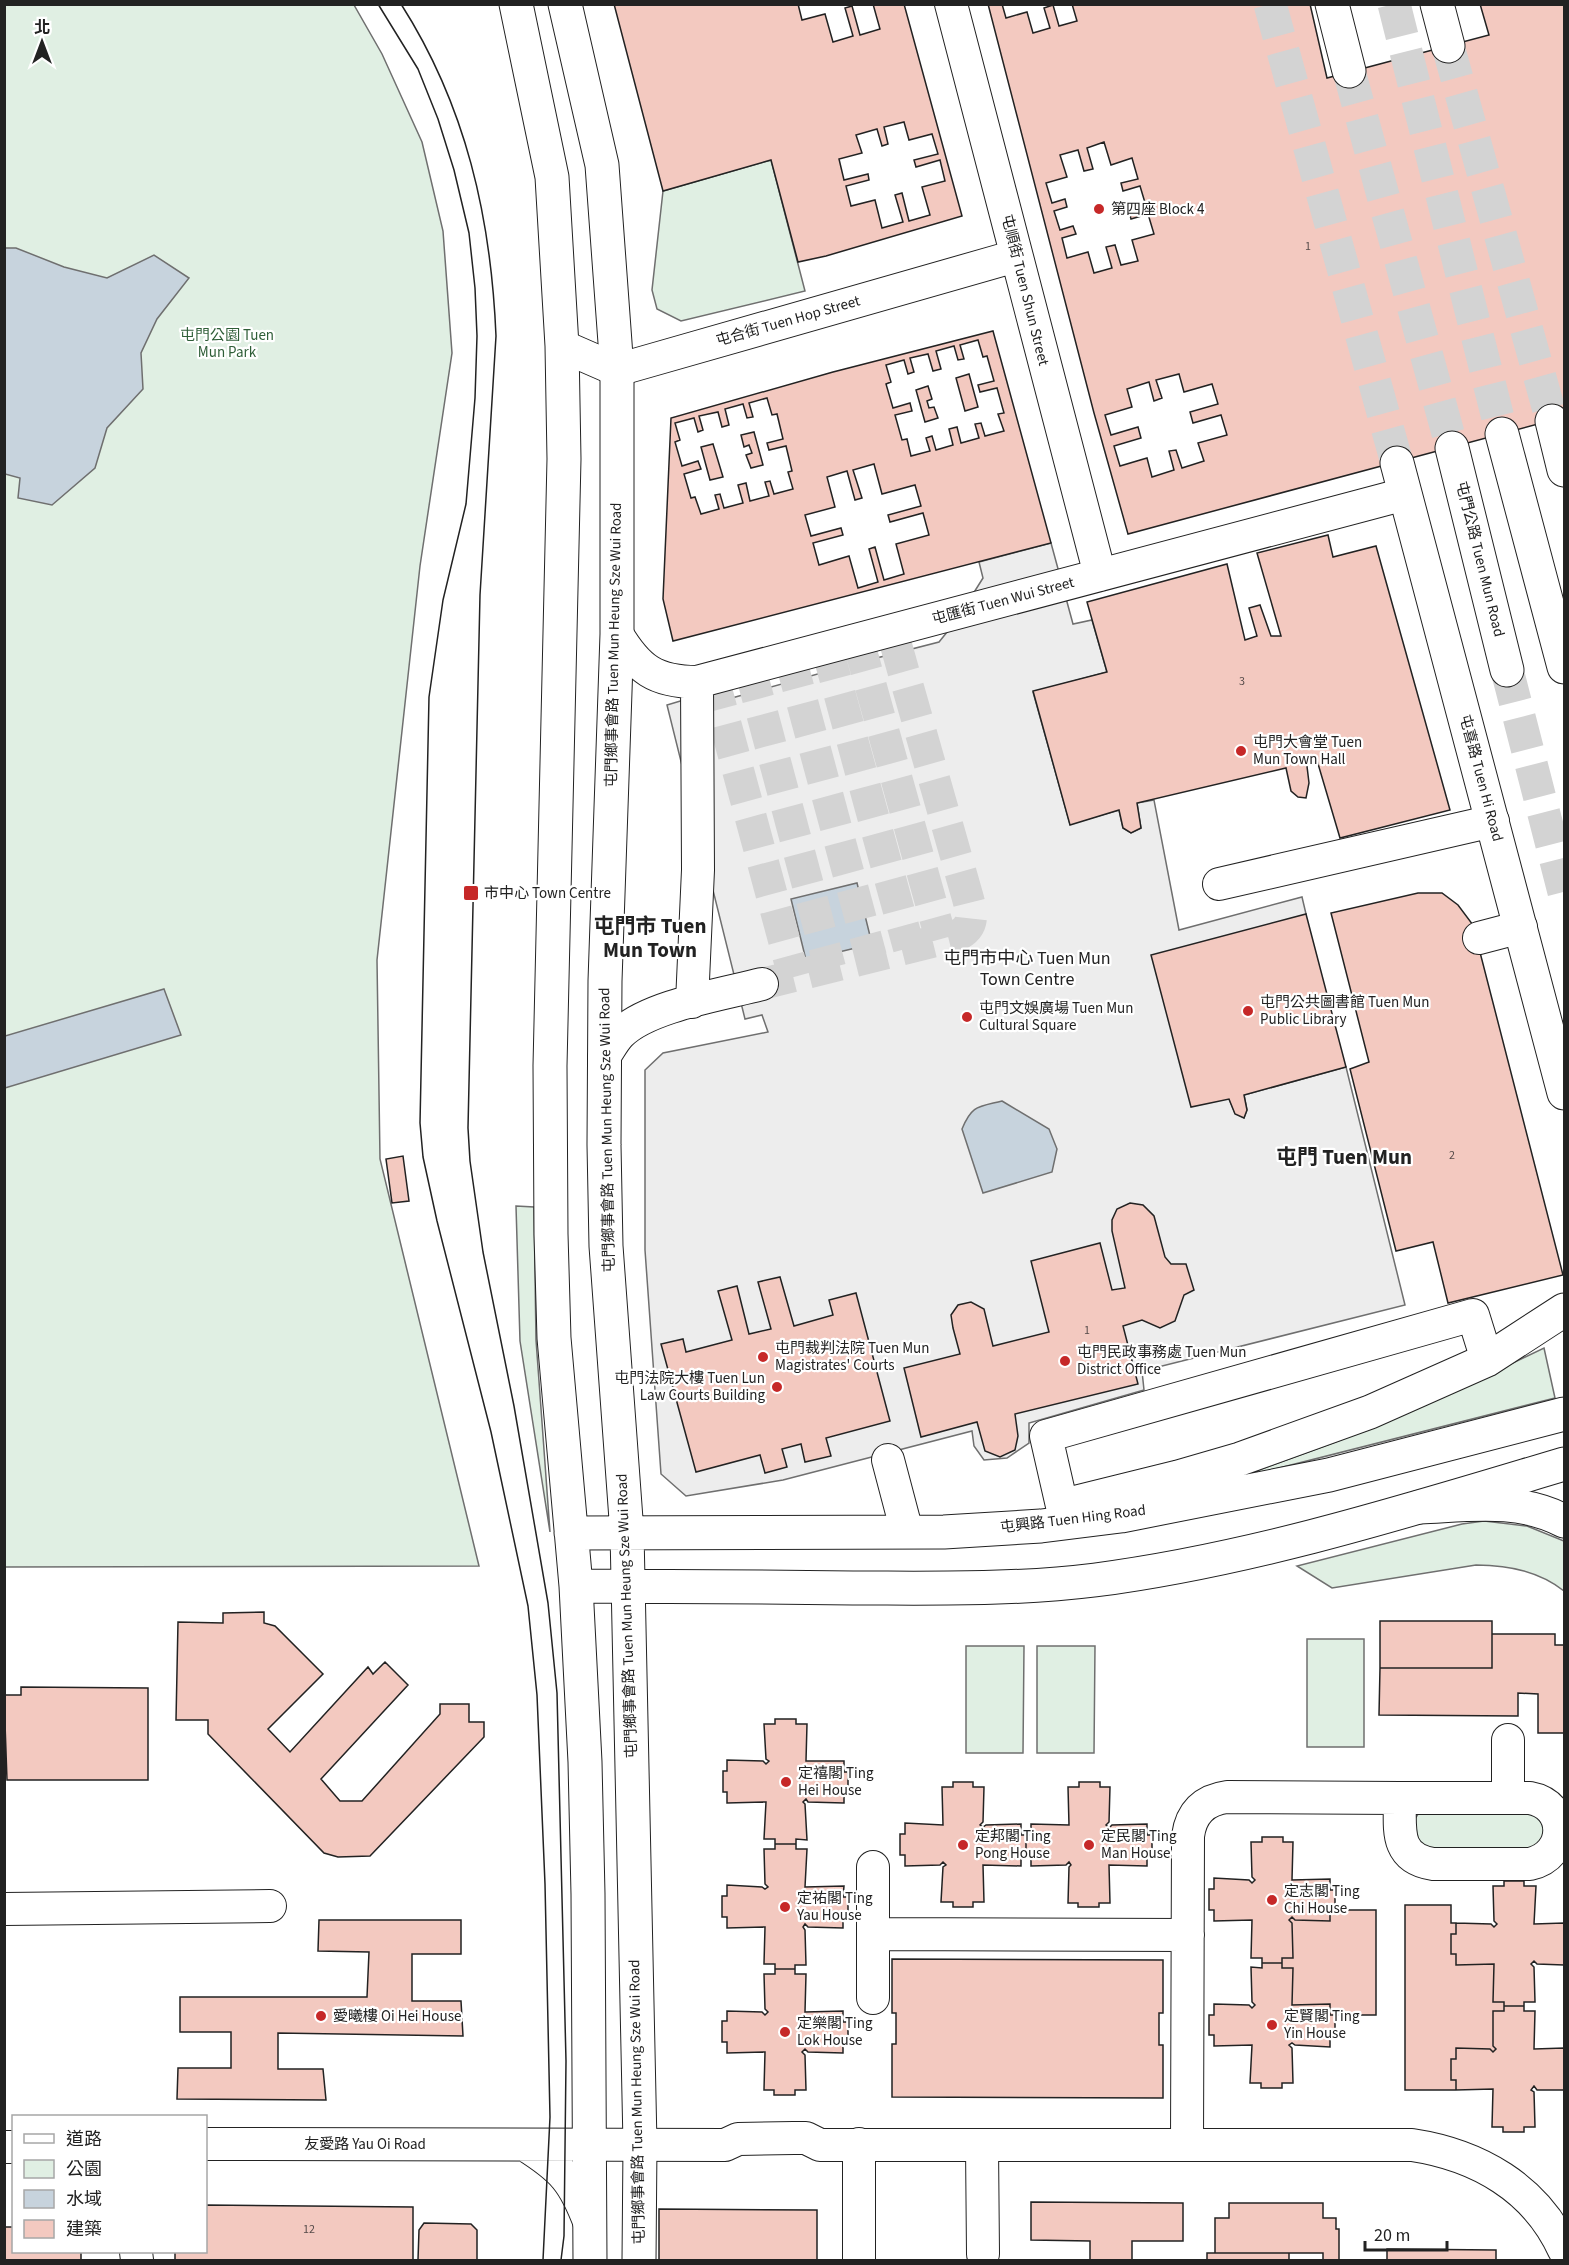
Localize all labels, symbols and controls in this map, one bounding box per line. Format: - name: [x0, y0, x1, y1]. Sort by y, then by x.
- north arrow: [12, 12, 72, 72]
- text: 北: [34, 17, 50, 39]
- place label: 第四座 Block 4: [1111, 199, 1205, 220]
- marker: 第四座 Block 4: [1092, 202, 1106, 216]
- street label: 屯順街 Tuen Shun Street: [996, 212, 1054, 368]
- house number: 1: [1305, 238, 1311, 255]
- street label: 屯合街 Tuen Hop Street: [714, 290, 862, 352]
- park label: 屯門公園 Tuen Mun Park: [180, 325, 274, 363]
- street label: 屯門公路 Tuen Mun Road: [1451, 479, 1509, 639]
- street label: 屯門鄉事會路 Tuen Mun Heung Sze Wui Road: [601, 502, 627, 788]
- street label: 屯匯街 Tuen Wui Street: [930, 572, 1076, 630]
- house number: 3: [1239, 673, 1245, 690]
- street label: 屯喜路 Tuen Hi Road: [1454, 712, 1508, 844]
- place label: 屯門大會堂 Tuen Mun Town Hall: [1253, 732, 1362, 770]
- marker: 屯門大會堂 Tuen Mun Town Hall: [1234, 744, 1248, 758]
- place label: 市中心 Town Centre: [484, 883, 611, 904]
- marker: 市中心 Town Centre: [462, 884, 480, 902]
- district label: 屯門市 Tuen Mun Town: [594, 911, 706, 965]
- district label: 屯門市中心 Tuen Mun Town Centre: [943, 946, 1111, 992]
- street label: 屯門鄉事會路 Tuen Mun Heung Sze Wui Road: [594, 987, 620, 1273]
- place label: 屯門公共圖書館 Tuen Mun Public Library: [1260, 992, 1429, 1030]
- place label: 屯門文娛廣場 Tuen Mun Cultural Square: [979, 998, 1133, 1036]
- marker: 屯門公共圖書館 Tuen Mun Public Library: [1241, 1004, 1255, 1018]
- marker: 屯門文娛廣場 Tuen Mun Cultural Square: [960, 1010, 974, 1024]
- district label: 屯門 Tuen Mun: [1276, 1142, 1412, 1172]
- house number: 2: [1449, 1147, 1455, 1164]
- house number: 1: [1084, 1322, 1090, 1339]
- place label: 屯門裁判法院 Tuen Mun Magistrates' Courts: [775, 1338, 929, 1376]
- place label: 屯門民政事務處 Tuen Mun District Office: [1077, 1342, 1246, 1380]
- marker: 屯門裁判法院 Tuen Mun Magistrates' Courts: [756, 1350, 770, 1364]
- marker: 屯門民政事務處 Tuen Mun District Office: [1058, 1354, 1072, 1368]
- place label: 屯門法院大樓 Tuen Lun Law Courts Building: [614, 1368, 765, 1406]
- marker: 屯門法院大樓 Tuen Lun Law Courts Building: [770, 1380, 784, 1394]
- street label: 屯門鄉事會路 Tuen Mun Heung Sze Wui Road: [612, 1473, 642, 1759]
- street label: 屯興路 Tuen Hing Road: [999, 1500, 1147, 1538]
- place label: 定禧閣 Ting Hei House: [798, 1763, 874, 1801]
- marker: 定禧閣 Ting Hei House: [779, 1775, 793, 1789]
- place label: 定邦閣 Ting Pong House: [975, 1826, 1051, 1864]
- place label: 定民閣 Ting Man House: [1101, 1826, 1177, 1864]
- marker: 定邦閣 Ting Pong House: [956, 1838, 970, 1852]
- marker: 定民閣 Ting Man House: [1082, 1838, 1096, 1852]
- place label: 定志閣 Ting Chi House: [1284, 1881, 1360, 1919]
- place label: 定祐閣 Ting Yau House: [796, 1888, 873, 1926]
- marker: 定志閣 Ting Chi House: [1265, 1893, 1279, 1907]
- marker: 定祐閣 Ting Yau House: [778, 1900, 792, 1914]
- street label: 屯門鄉事會路 Tuen Mun Heung Sze Wui Road: [624, 1959, 650, 2245]
- place label: 愛曦樓 Oi Hei House: [333, 2006, 461, 2027]
- place label: 定賢閣 Ting Yin House: [1283, 2006, 1360, 2044]
- marker: 愛曦樓 Oi Hei House: [314, 2009, 328, 2023]
- place label: 定樂閣 Ting Lok House: [797, 2013, 873, 2051]
- marker: 定賢閣 Ting Yin House: [1265, 2018, 1279, 2032]
- marker: 定樂閣 Ting Lok House: [778, 2025, 792, 2039]
- legend: [12, 2115, 207, 2253]
- text: 道路: [66, 2127, 102, 2152]
- street label: 友愛路 Yau Oi Road: [304, 2134, 426, 2155]
- text: 公園: [66, 2157, 102, 2182]
- text: 水域: [66, 2187, 102, 2212]
- scale bar: [1365, 2214, 1448, 2252]
- text: 建築: [66, 2217, 102, 2242]
- house number: 12: [303, 2221, 315, 2238]
- text: 20 m: [1374, 2223, 1410, 2248]

